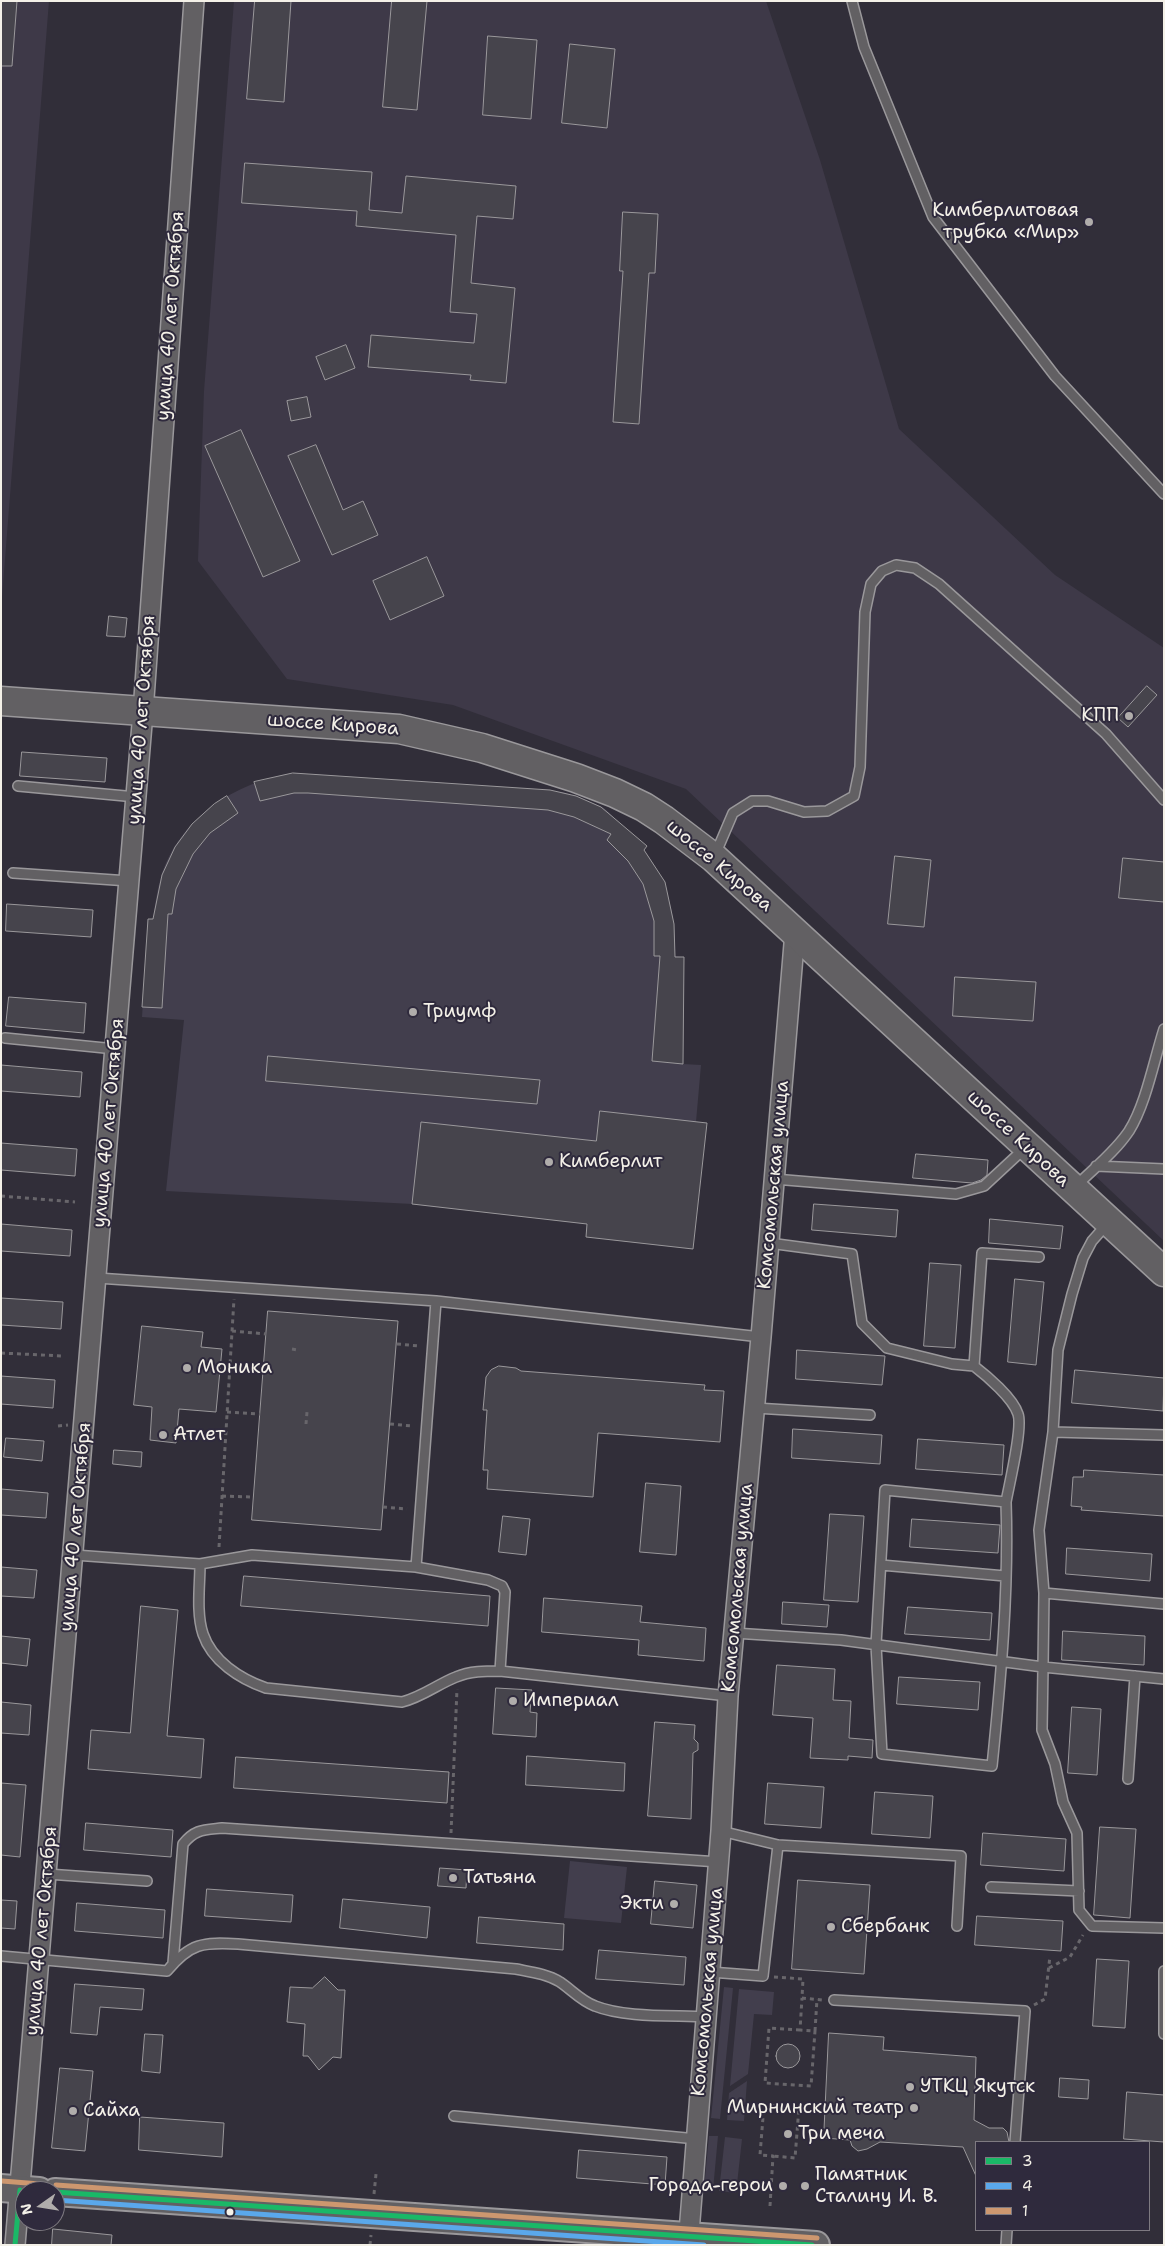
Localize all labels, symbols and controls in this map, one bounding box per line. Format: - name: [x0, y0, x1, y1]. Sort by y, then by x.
- place label: Кимберлитовая трубка «Мир»: [932, 200, 1079, 244]
- street label: улица 40 лет Октября: [152, 210, 190, 422]
- marker: Кимберлитовая трубка «Мир»: [1083, 216, 1095, 228]
- street label: улица 40 лет Октября: [123, 614, 161, 826]
- place label: КПП: [1081, 705, 1119, 727]
- street label: шоссе Кирова: [266, 709, 400, 741]
- marker: КПП: [1123, 710, 1135, 722]
- street label: шоссе Кирова: [661, 815, 777, 917]
- place label: Триумф: [423, 1001, 496, 1023]
- marker: Триумф: [407, 1006, 419, 1018]
- street label: улица 40 лет Октября: [88, 1017, 130, 1229]
- street label: Комсомольская улица: [754, 1080, 794, 1290]
- street label: шоссе Кирова: [962, 1086, 1074, 1192]
- place label: Кимберлит: [559, 1151, 662, 1173]
- marker: Кимберлит: [543, 1156, 555, 1168]
- place label: Моника: [197, 1357, 272, 1379]
- marker: Моника: [181, 1362, 193, 1374]
- street label: улица 40 лет Октября: [55, 1421, 97, 1633]
- place label: Атлет: [173, 1424, 225, 1446]
- marker: Атлет: [157, 1429, 169, 1441]
- street label: Комсомольская улица: [718, 1483, 758, 1693]
- place label: Империал: [523, 1690, 618, 1712]
- marker: Империал: [507, 1695, 519, 1707]
- street label: улица 40 лет Октября: [21, 1825, 63, 2037]
- place label: Татьяна: [463, 1867, 536, 1889]
- marker: Татьяна: [447, 1872, 459, 1884]
- street label: Комсомольская улица: [688, 1887, 728, 2097]
- place label: Экти: [620, 1893, 664, 1915]
- marker: Экти: [668, 1898, 680, 1910]
- place label: Сбербанк: [841, 1916, 930, 1938]
- marker: Сбербанк: [825, 1921, 837, 1933]
- place label: УТКЦ Якутск: [920, 2076, 1035, 2098]
- marker: УТКЦ Якутск: [904, 2081, 916, 2093]
- place label: Мирнинский театр: [727, 2097, 904, 2119]
- place label: Сайха: [83, 2100, 140, 2122]
- marker: Мирнинский театр: [908, 2102, 920, 2114]
- marker: Сайха: [67, 2105, 79, 2117]
- place label: Три меча: [798, 2123, 885, 2145]
- marker: Три меча: [782, 2128, 794, 2140]
- legend: [975, 2141, 1150, 2231]
- text: 3: [1022, 2151, 1033, 2171]
- place label: Памятник Сталину И. В.: [815, 2164, 938, 2208]
- place label: Города-герои: [649, 2175, 773, 2197]
- text: 4: [1022, 2176, 1033, 2196]
- marker: Города-герои: [777, 2180, 789, 2192]
- marker: Памятник Сталину И. В.: [799, 2180, 811, 2192]
- north arrow: [15, 2181, 65, 2231]
- text: 1: [1022, 2201, 1028, 2221]
- text: N: [16, 2202, 36, 2217]
- unlabelled marker: [225, 2207, 235, 2217]

